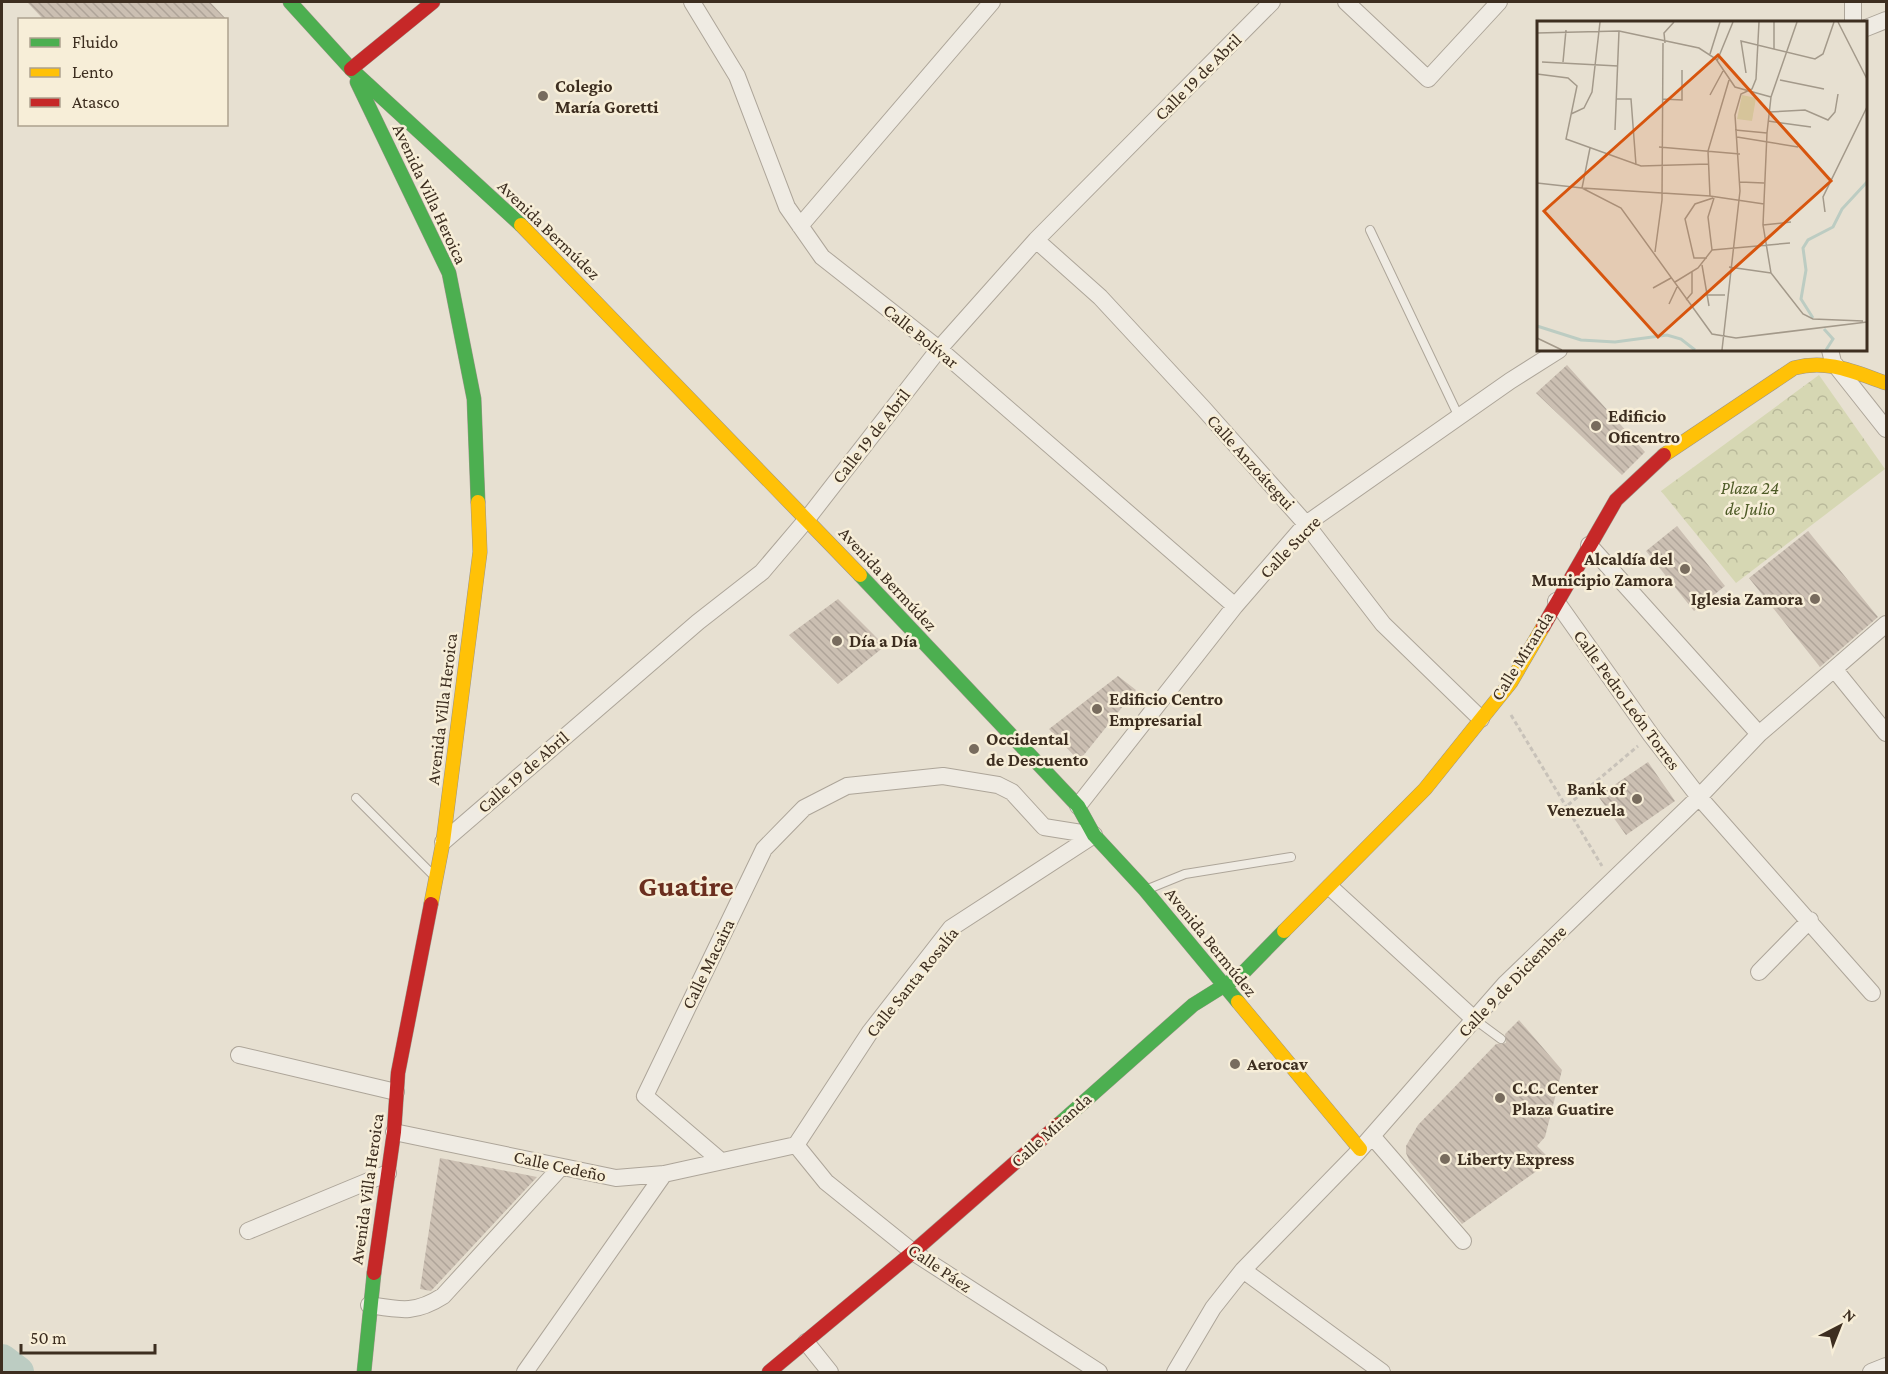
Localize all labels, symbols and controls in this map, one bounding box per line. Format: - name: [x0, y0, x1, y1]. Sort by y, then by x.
- legend: [18, 18, 228, 126]
- inset map: [1537, 21, 1867, 351]
- street label: Calle 19 de Abril: [1151, 29, 1246, 124]
- text: Fluido: [72, 32, 118, 52]
- text: Lento: [72, 62, 113, 82]
- place label: Colegio María Goretti: [555, 76, 659, 117]
- marker: Colegio María Goretti: [536, 89, 550, 103]
- text: Atasco: [72, 92, 120, 112]
- street label: Avenida Villa Heroica: [389, 121, 471, 267]
- street label: Avenida Bermúdez: [494, 176, 605, 284]
- street label: Calle Bolívar: [879, 300, 963, 373]
- street label: Calle 19 de Abril: [828, 385, 914, 487]
- place label: Edificio Oficentro: [1608, 406, 1680, 447]
- street label: Calle Anzoátegui: [1203, 410, 1299, 514]
- marker: Edificio Oficentro: [1589, 419, 1603, 433]
- park label: Plaza 24 de Julio: [1721, 478, 1779, 519]
- street label: Calle Sucre: [1255, 512, 1325, 582]
- street label: Avenida Bermúdez: [835, 523, 941, 635]
- place label: Alcaldía del Municipio Zamora: [1532, 549, 1673, 590]
- marker: Alcaldía del Municipio Zamora: [1678, 562, 1692, 576]
- place label: Iglesia Zamora: [1691, 589, 1803, 609]
- marker: Iglesia Zamora: [1808, 592, 1822, 606]
- street label: Calle Miranda: [1487, 608, 1557, 704]
- street label: Calle Pedro León Torres: [1569, 626, 1685, 774]
- place label: Día a Día: [849, 631, 918, 651]
- street label: Avenida Villa Heroica: [423, 632, 461, 786]
- marker: Día a Día: [830, 634, 844, 648]
- place label: Edificio Centro Empresarial: [1109, 689, 1223, 730]
- marker: Edificio Centro Empresarial: [1090, 702, 1104, 716]
- street label: Calle 19 de Abril: [473, 727, 573, 817]
- place label: Occidental de Descuento: [986, 729, 1088, 770]
- marker: Occidental de Descuento: [967, 742, 981, 756]
- place label: Bank of Venezuela: [1546, 779, 1626, 820]
- marker: Bank of Venezuela: [1630, 792, 1644, 806]
- district label: Guatire: [638, 869, 734, 902]
- street label: Avenida Bermúdez: [1161, 883, 1261, 1001]
- street label: Calle Macaira: [678, 916, 738, 1012]
- street label: Calle 9 de Diciembre: [1454, 921, 1570, 1041]
- street label: Calle Santa Rosalía: [862, 923, 962, 1041]
- place label: Aerocav: [1246, 1054, 1308, 1074]
- marker: Aerocav: [1228, 1057, 1242, 1071]
- place label: C.C. Center Plaza Guatire: [1512, 1078, 1614, 1119]
- street label: Calle Miranda: [1007, 1089, 1095, 1171]
- marker: C.C. Center Plaza Guatire: [1493, 1091, 1507, 1105]
- street label: Avenida Villa Heroica: [346, 1112, 388, 1266]
- street label: Calle Cedeño: [512, 1146, 608, 1186]
- place label: Liberty Express: [1457, 1149, 1574, 1169]
- marker: Liberty Express: [1438, 1152, 1452, 1166]
- street label: Calle Páez: [904, 1240, 976, 1297]
- north arrow: [1810, 1296, 1870, 1356]
- text: N: [1840, 1305, 1860, 1325]
- scale bar: [21, 1317, 154, 1355]
- text: 50 m: [30, 1328, 67, 1348]

